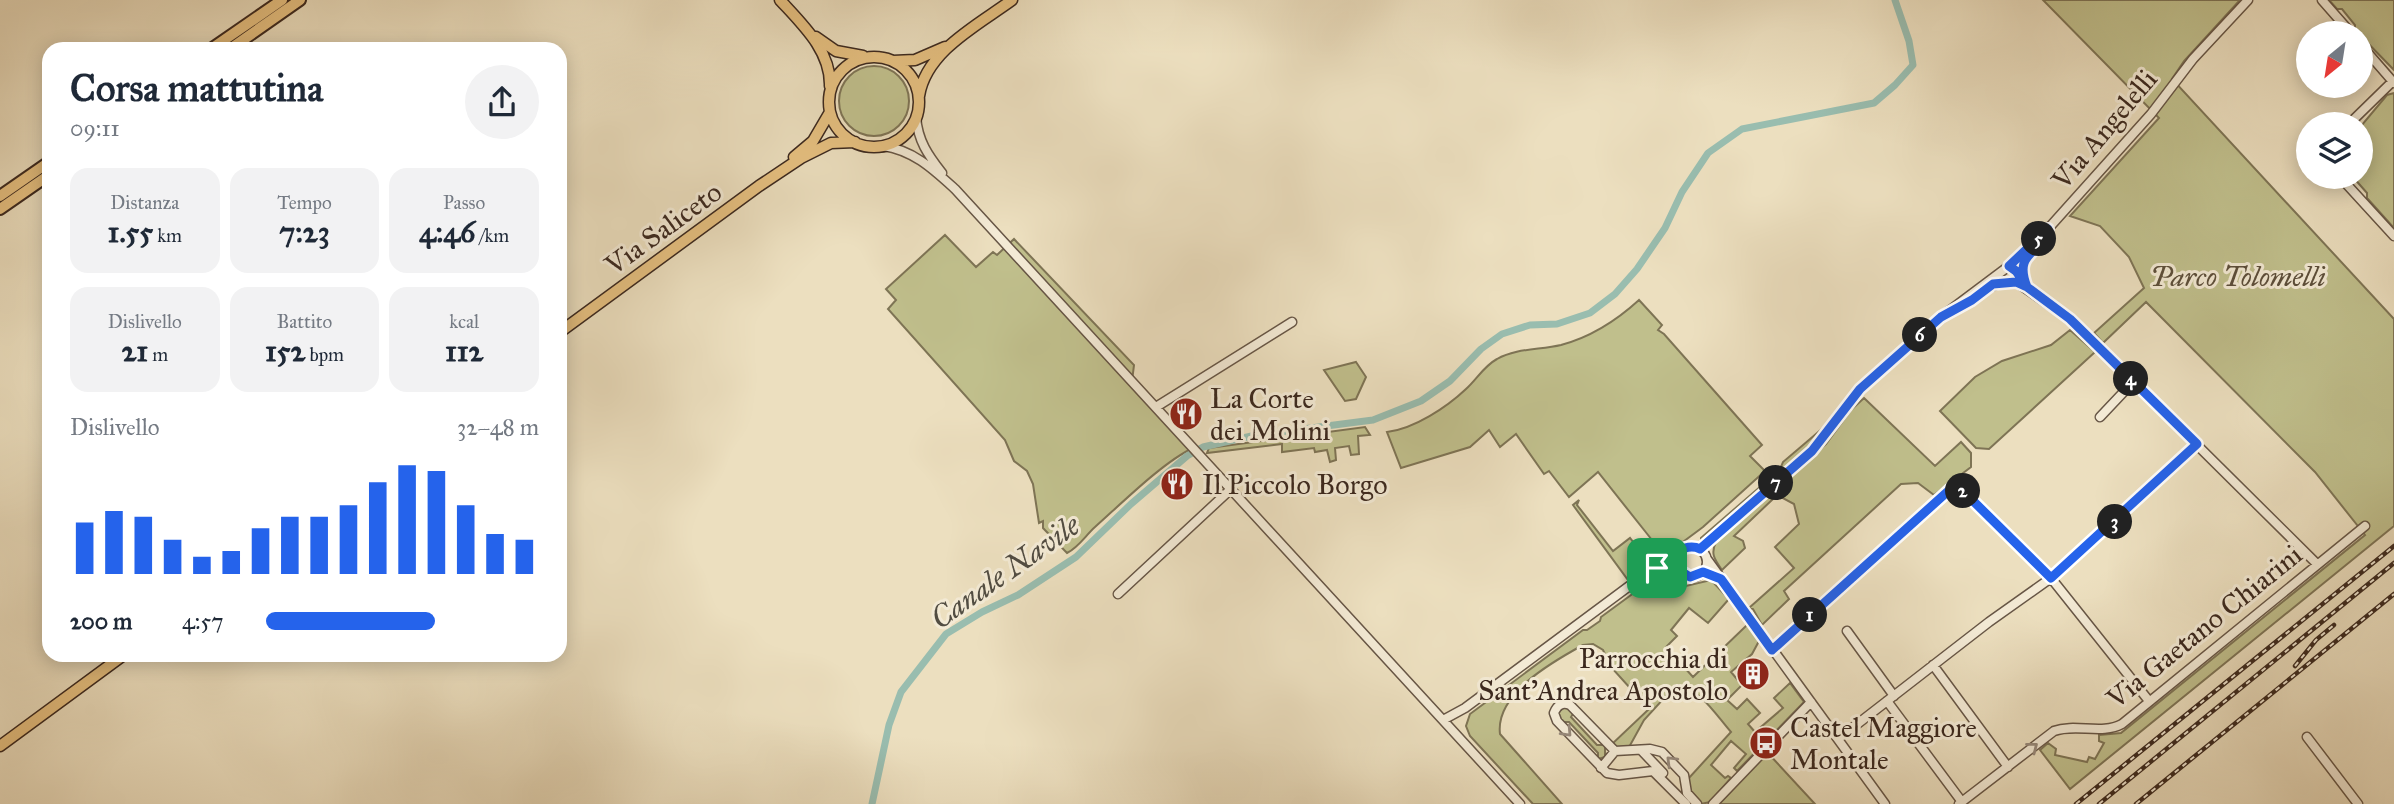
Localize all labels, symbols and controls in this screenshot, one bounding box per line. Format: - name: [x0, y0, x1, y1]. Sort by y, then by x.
- north arrow: [2296, 21, 2373, 98]
- map controls: [2296, 21, 2373, 189]
- street label: Via Angelelli: [2044, 62, 2165, 197]
- text: Corsa mattutina: [70, 65, 323, 111]
- button: share: [465, 65, 539, 139]
- button: layers: [2296, 112, 2373, 189]
- text: 09:11: [70, 114, 120, 142]
- street label: Via Saliceto: [597, 174, 729, 283]
- text: Distanza: [110, 191, 179, 214]
- text: Tempo: [277, 191, 332, 214]
- text: Passo: [443, 191, 485, 214]
- text: 1.55: [108, 214, 153, 250]
- text: 7:23: [279, 214, 330, 250]
- text: 4:46: [419, 214, 475, 250]
- pin: 5: [2022, 222, 2056, 256]
- text: km: [153, 224, 182, 247]
- text: /km: [475, 224, 509, 247]
- text: 5: [2034, 227, 2043, 250]
- park label: Parco Tolomelli: [2150, 259, 2326, 294]
- text: Dislivello: [108, 310, 182, 333]
- text: Battito: [277, 310, 332, 333]
- text: kcal: [449, 310, 479, 333]
- pin: 6: [1902, 318, 1938, 352]
- text: 6: [1915, 323, 1924, 346]
- text: 21: [121, 333, 148, 369]
- text: 152: [265, 333, 305, 369]
- text: 112: [445, 333, 483, 369]
- text: m: [148, 343, 168, 366]
- text: bpm: [305, 343, 344, 366]
- pin: 4: [2114, 362, 2148, 396]
- text: 4: [2125, 367, 2136, 390]
- place label: La Corte dei Molini: [1210, 381, 1331, 448]
- restaurant icon: La Corte dei Molini: [1167, 395, 1205, 433]
- text: Dislivello: [70, 413, 160, 441]
- text: 32–48 m: [457, 413, 539, 441]
- restaurant icon: Il Piccolo Borgo: [1158, 465, 1196, 503]
- pin: 7: [1758, 466, 1794, 500]
- place label: Il Piccolo Borgo: [1202, 467, 1388, 502]
- text: 7: [1770, 471, 1781, 494]
- pin: 2: [1946, 474, 1980, 508]
- text: 2: [1958, 479, 1967, 502]
- pin: 3: [2098, 504, 2132, 540]
- water label: Canale Navile: [924, 507, 1087, 637]
- text: 3: [2111, 510, 2118, 533]
- street label: Via Gaetano Chiarini: [2099, 537, 2309, 717]
- pin: [1627, 538, 1687, 598]
- icon: arrive: [1638, 549, 1676, 587]
- pin: 1: [1792, 598, 1828, 632]
- text: 1: [1806, 603, 1813, 626]
- text: 200 m: [70, 607, 132, 635]
- text: 4:57: [182, 607, 224, 635]
- place label: Parrocchia di Sant'Andrea Apostolo: [1478, 641, 1728, 708]
- building icon: Parrocchia di Sant'Andrea Apostolo: [1734, 655, 1772, 693]
- place label: Castel Maggiore Montale: [1790, 710, 1977, 777]
- one-way arrow: [1558, 724, 1571, 737]
- bus stop icon: Castel Maggiore Montale: [1747, 724, 1785, 762]
- one-way arrow: [2025, 743, 2037, 756]
- one-way arrow: [1666, 757, 1679, 770]

